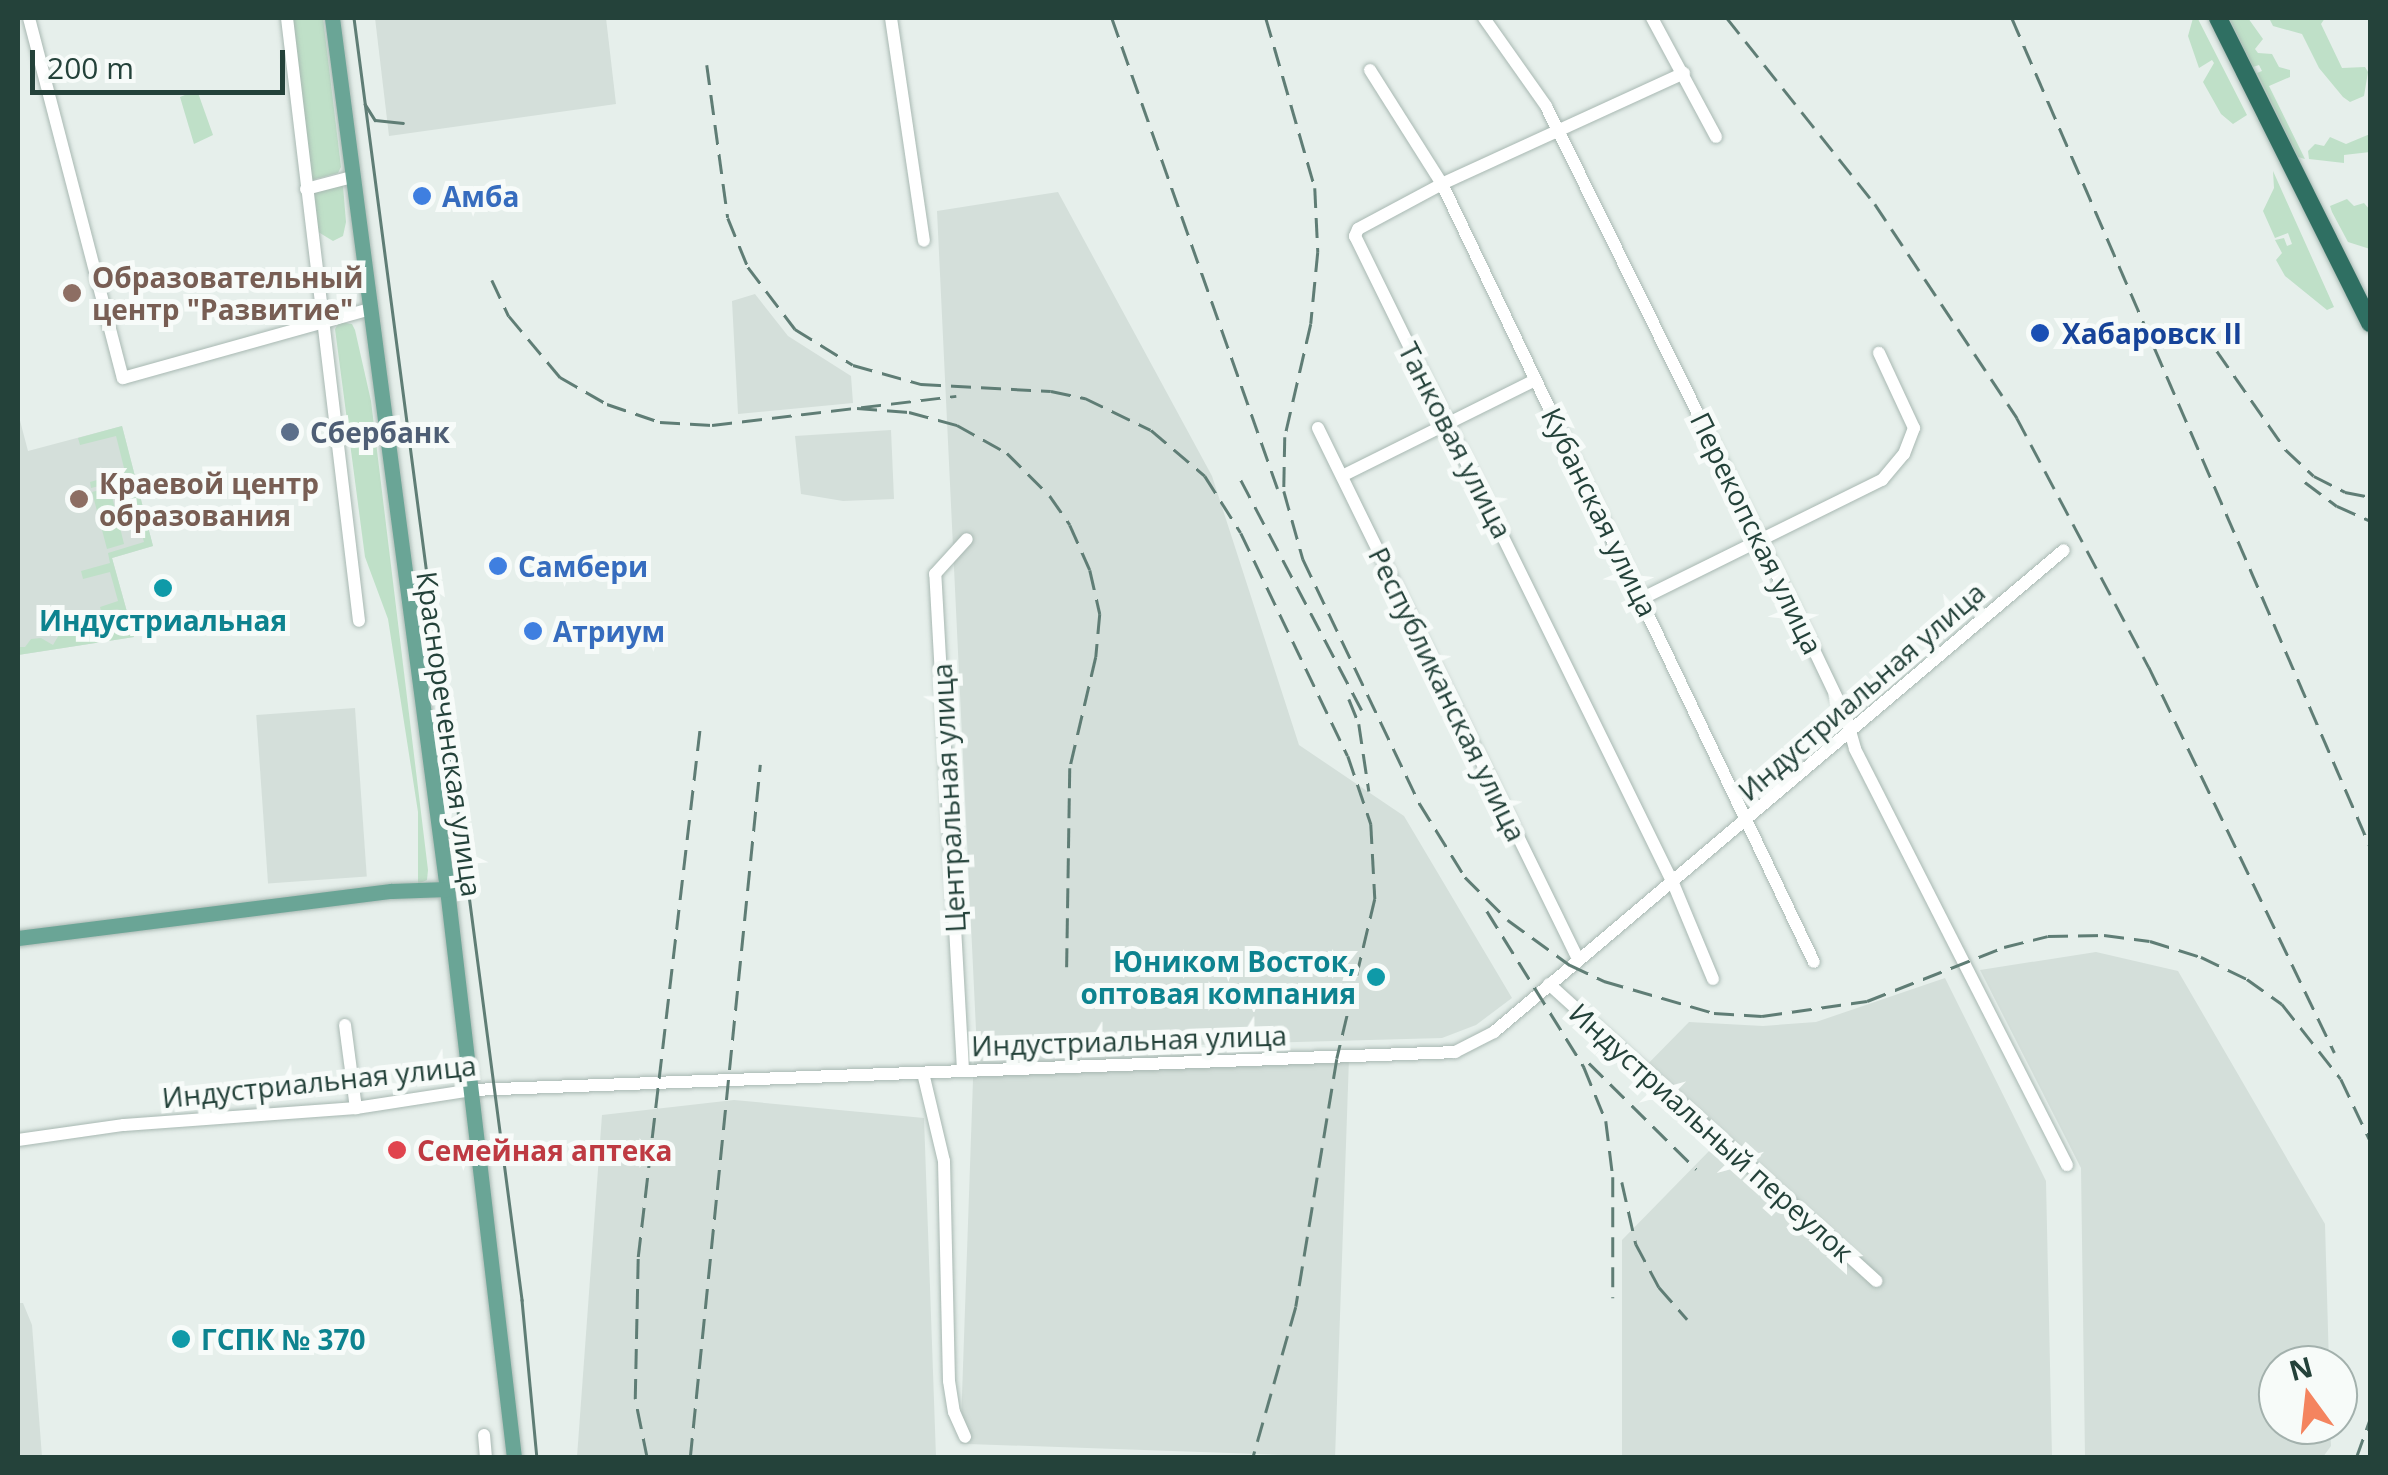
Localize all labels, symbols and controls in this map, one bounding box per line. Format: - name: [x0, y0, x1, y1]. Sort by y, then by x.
- scale bar: [35, 30, 290, 92]
- text: 200 m: [47, 47, 134, 88]
- place label: Амба: [442, 179, 519, 213]
- marker: Амба: [411, 185, 433, 207]
- place label: Образовательный центр "Развитие": [92, 260, 364, 326]
- marker: Образовательный центр "Развитие": [61, 282, 83, 304]
- place label: Хабаровск II: [2062, 316, 2242, 350]
- marker: Хабаровск II: [2027, 320, 2053, 346]
- street label: Танковая улица: [1392, 336, 1520, 544]
- street label: Кубанская улица: [1535, 402, 1665, 622]
- street label: Перекопская улица: [1684, 407, 1830, 659]
- place label: Сбербанк: [310, 415, 450, 449]
- marker: Сбербанк: [279, 421, 301, 443]
- place label: Краевой центр образования: [99, 466, 319, 532]
- marker: Краевой центр образования: [68, 488, 90, 510]
- street label: Республиканская улица: [1362, 542, 1534, 846]
- place label: Самбери: [518, 549, 648, 583]
- marker: Самбери: [487, 555, 509, 577]
- street label: Краснореченская улица: [411, 569, 489, 899]
- street label: Индустриальная улица: [1731, 575, 1991, 807]
- marker: Индустриальная: [152, 577, 174, 599]
- place label: Индустриальная: [39, 603, 287, 637]
- place label: Атриум: [553, 614, 665, 648]
- marker: Атриум: [522, 620, 544, 642]
- street label: Центральная улица: [924, 663, 972, 933]
- place label: Юником Восток, оптовая компания: [1080, 944, 1356, 1010]
- marker: Юником Восток, оптовая компания: [1365, 966, 1387, 988]
- street label: Индустриальный переулок: [1563, 996, 1861, 1268]
- street label: Индустриальная улица: [971, 1018, 1287, 1062]
- street label: Индустриальная улица: [160, 1048, 478, 1114]
- place label: Семейная аптека: [417, 1133, 672, 1167]
- marker: Семейная аптека: [386, 1139, 408, 1161]
- place label: ГСПК № 370: [201, 1322, 366, 1356]
- marker: ГСПК № 370: [170, 1328, 192, 1350]
- north arrow: [2258, 1345, 2358, 1445]
- text: N: [2285, 1347, 2317, 1389]

